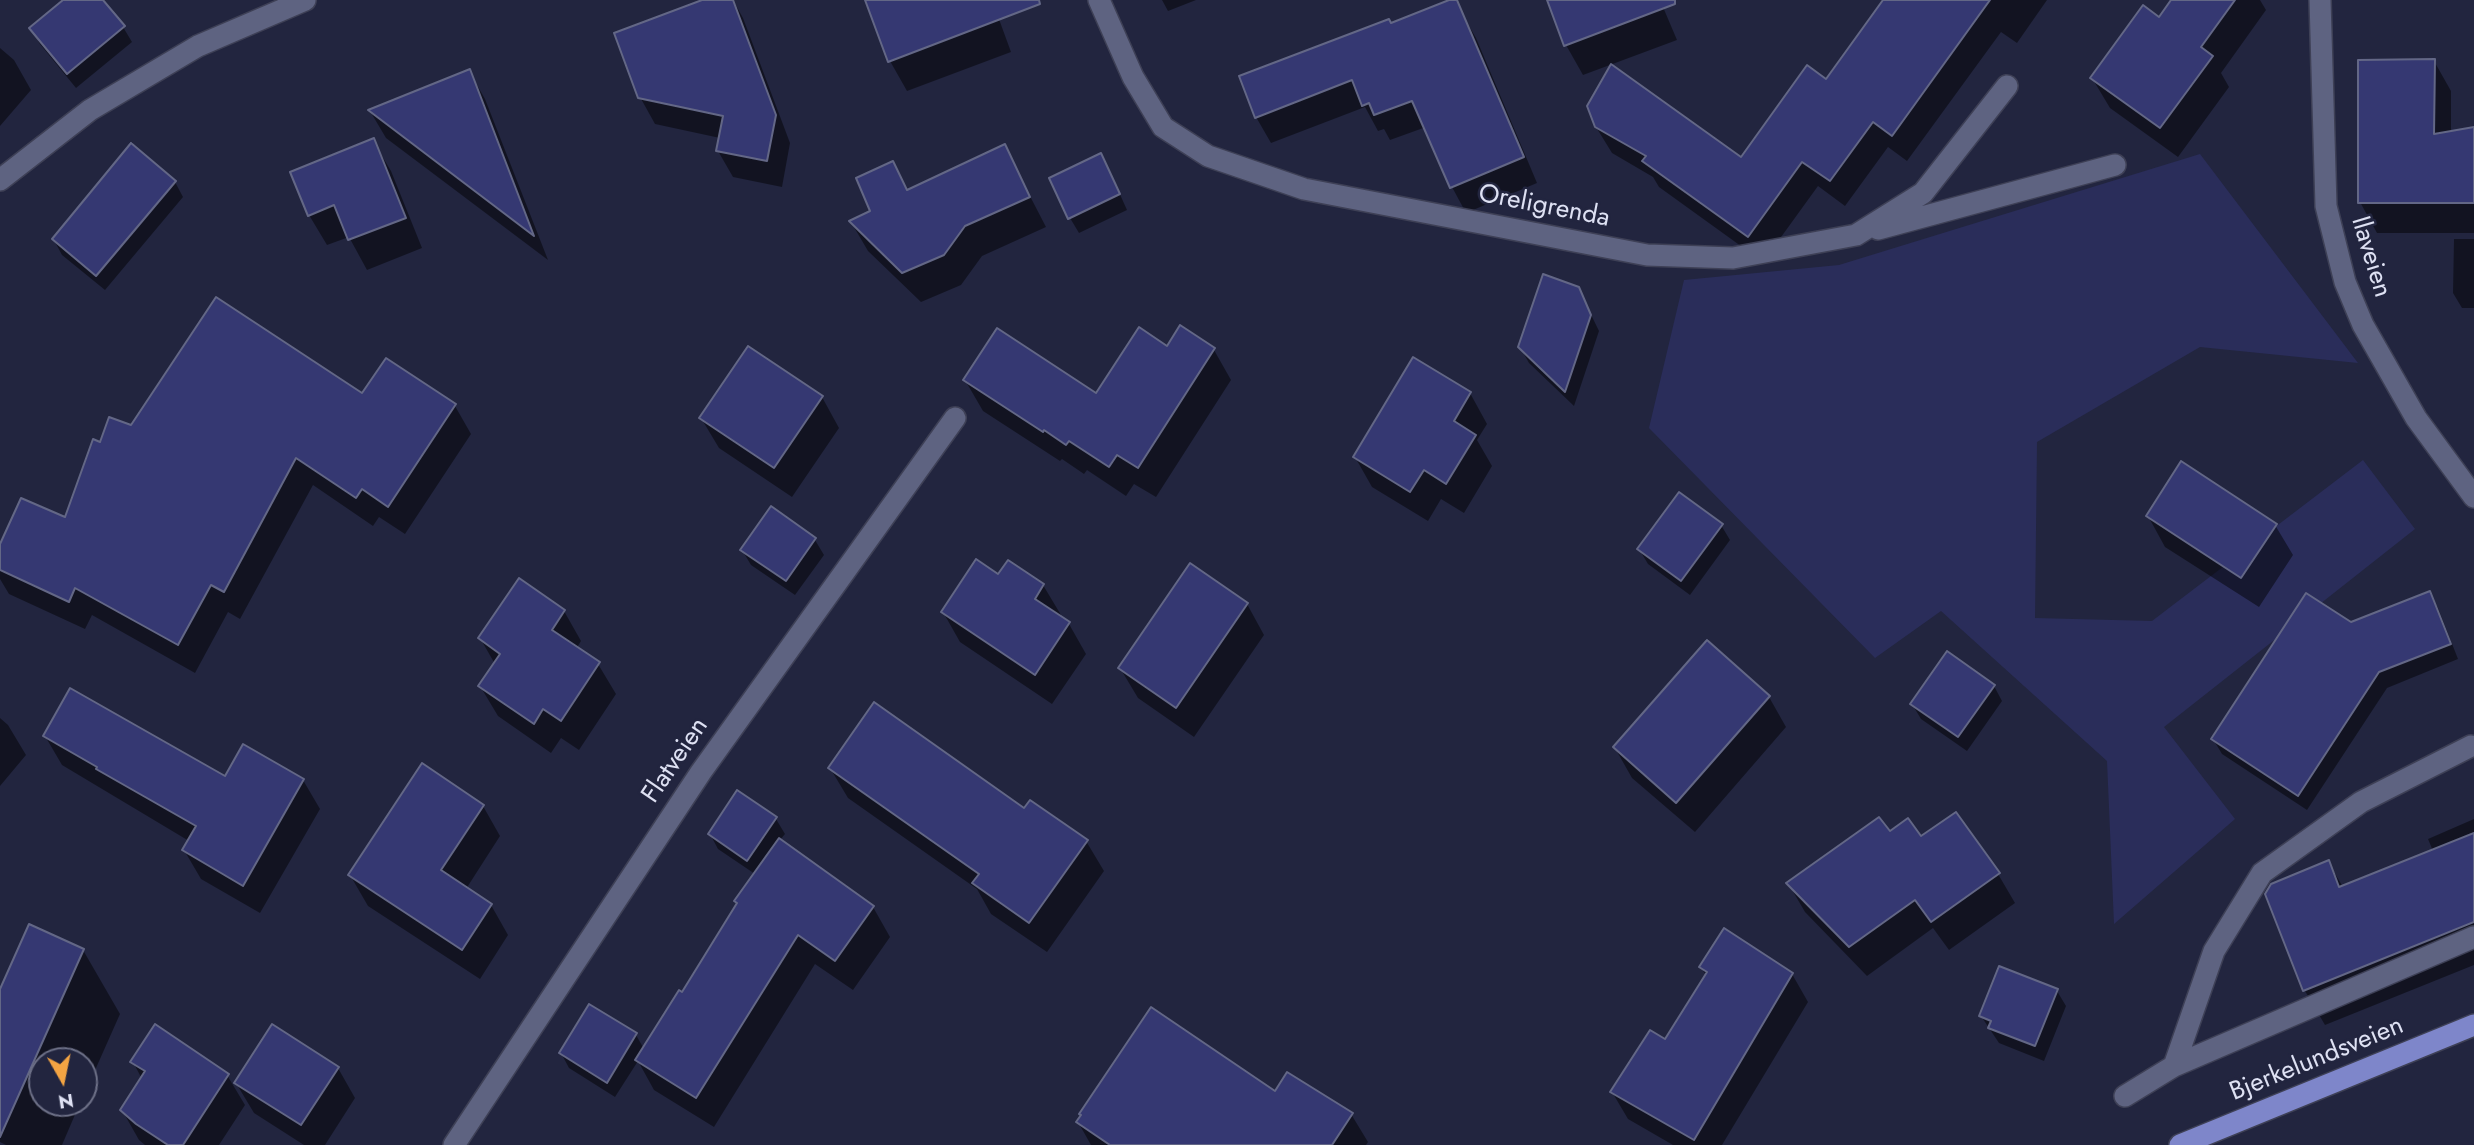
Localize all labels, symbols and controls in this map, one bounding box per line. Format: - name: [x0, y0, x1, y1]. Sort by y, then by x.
- street label: Oreligrenda: [1476, 179, 1612, 235]
- street label: Ilaveien: [2343, 213, 2397, 301]
- street label: Flatveien: [636, 712, 716, 810]
- street label: Bjerkelundsveien: [2226, 1011, 2408, 1109]
- north arrow: [28, 1047, 98, 1117]
- text: N: [56, 1087, 76, 1116]

